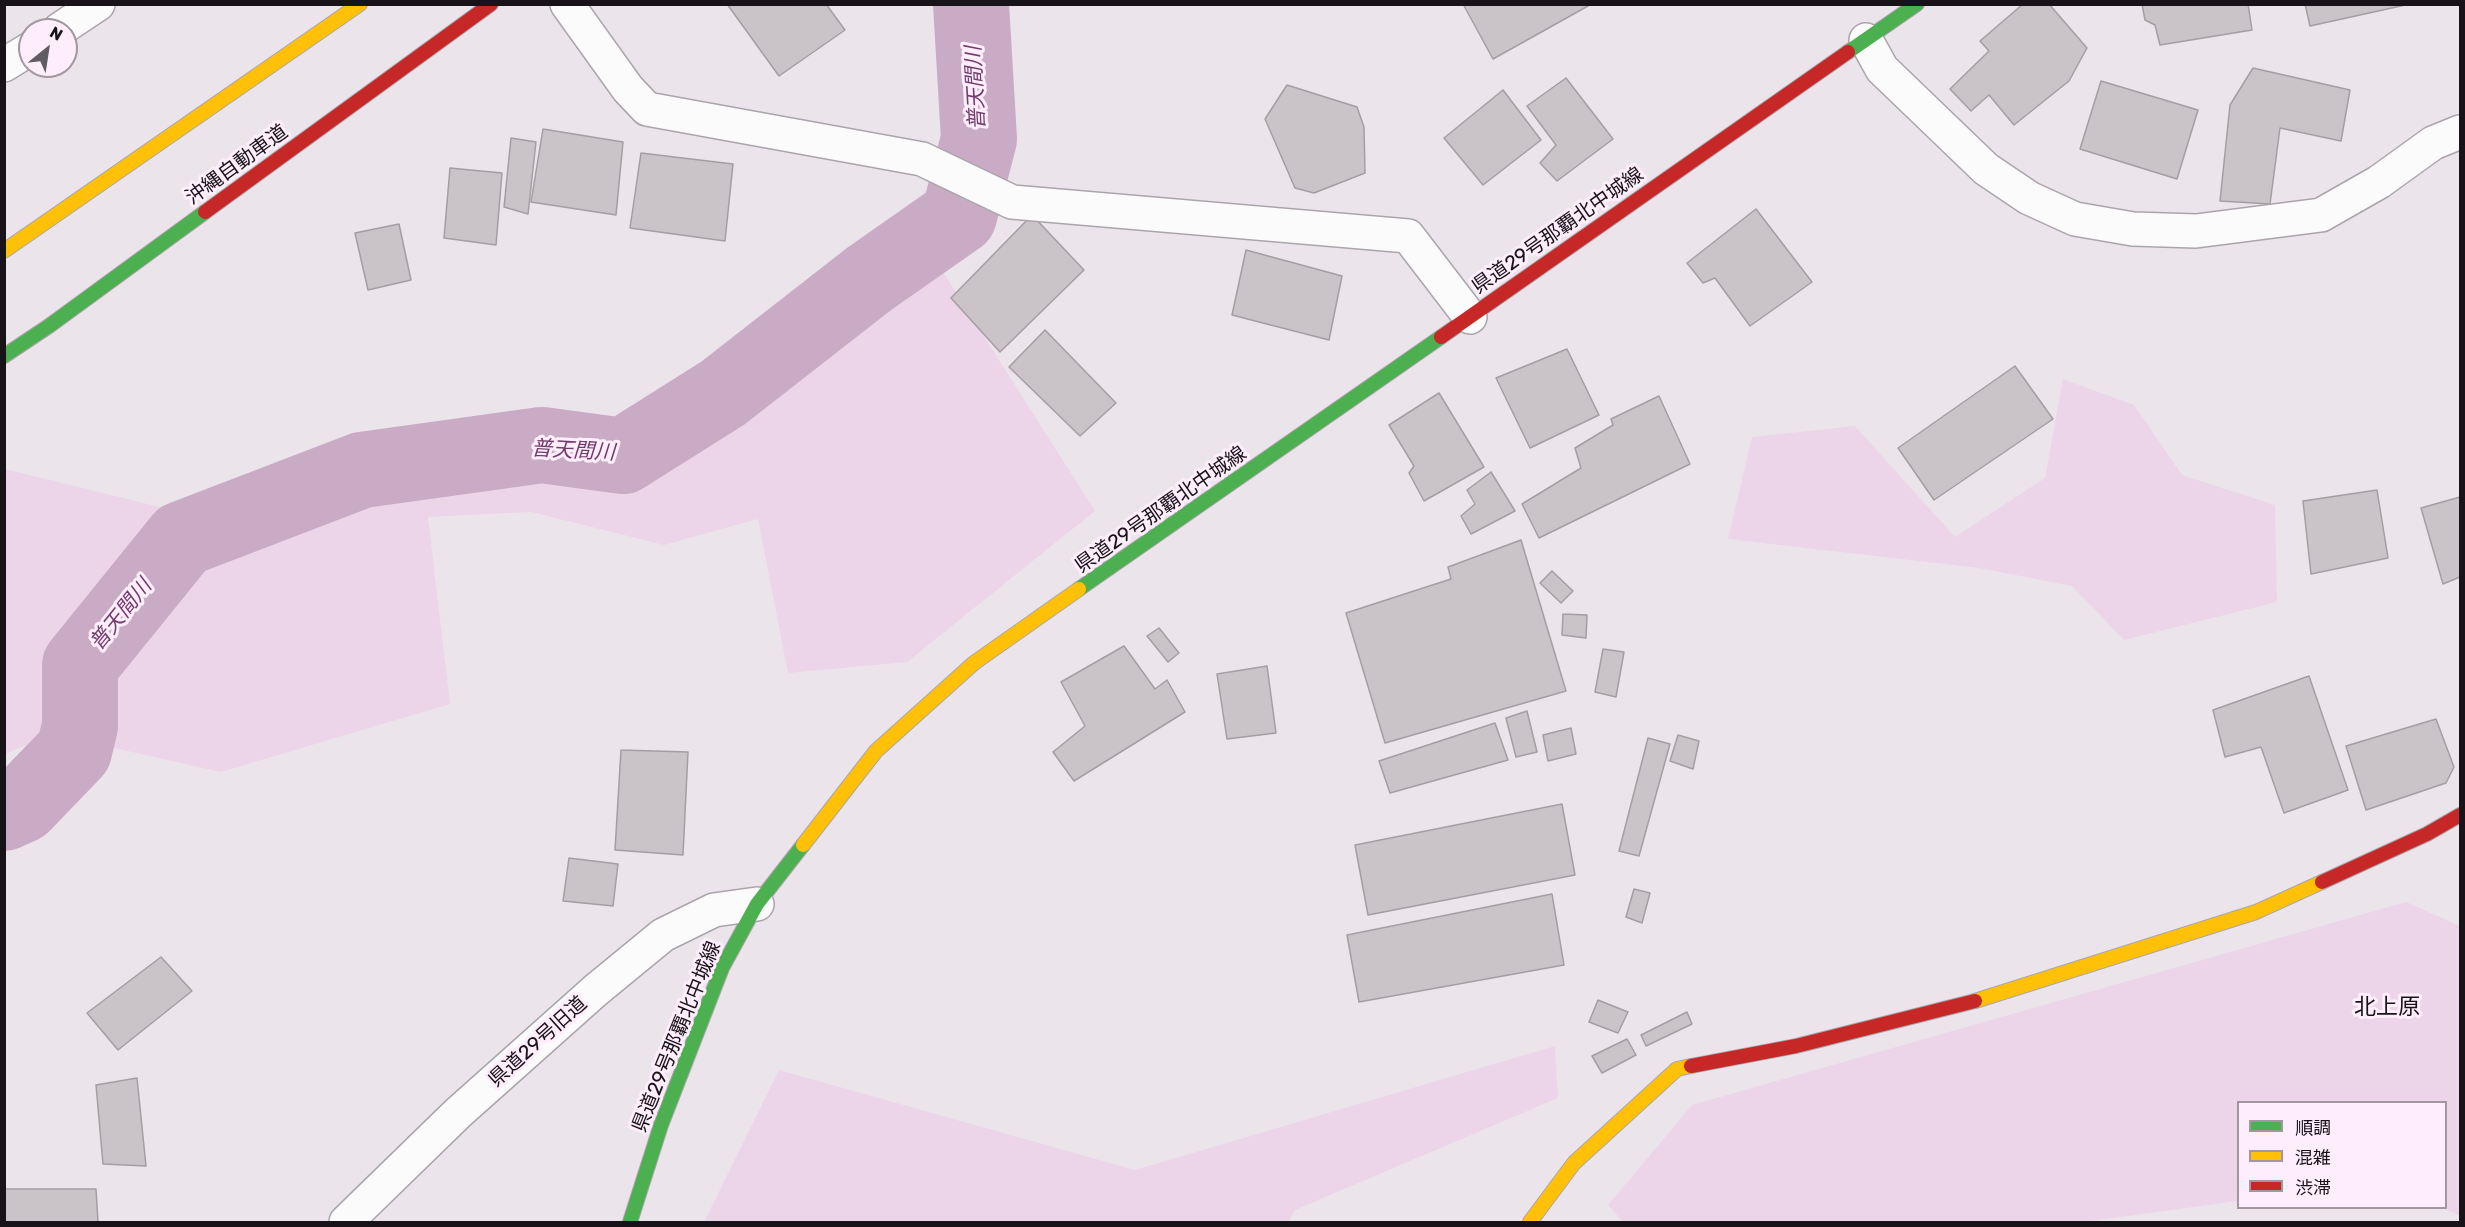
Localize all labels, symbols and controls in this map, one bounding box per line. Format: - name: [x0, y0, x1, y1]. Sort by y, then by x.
- north arrow: [18, 18, 78, 78]
- text: N: [47, 23, 66, 45]
- water label: 普天間川: [961, 45, 991, 131]
- street label: 沖縄自動車道: [181, 120, 293, 210]
- street label: 県道29号那覇北中城線: [1468, 163, 1648, 299]
- water label: 普天間川: [530, 436, 616, 466]
- street label: 県道29号那覇北中城線: [1071, 442, 1251, 578]
- water label: 普天間川: [85, 574, 157, 656]
- street label: 県道29号那覇北中城線: [628, 938, 726, 1136]
- street label: 県道29号旧道: [484, 992, 592, 1092]
- district label: 北上原: [2354, 995, 2420, 1021]
- legend: [2237, 1101, 2447, 1209]
- text: 順調: [2295, 1117, 2331, 1139]
- text: 混雑: [2295, 1147, 2331, 1169]
- text: 渋滞: [2295, 1177, 2331, 1199]

